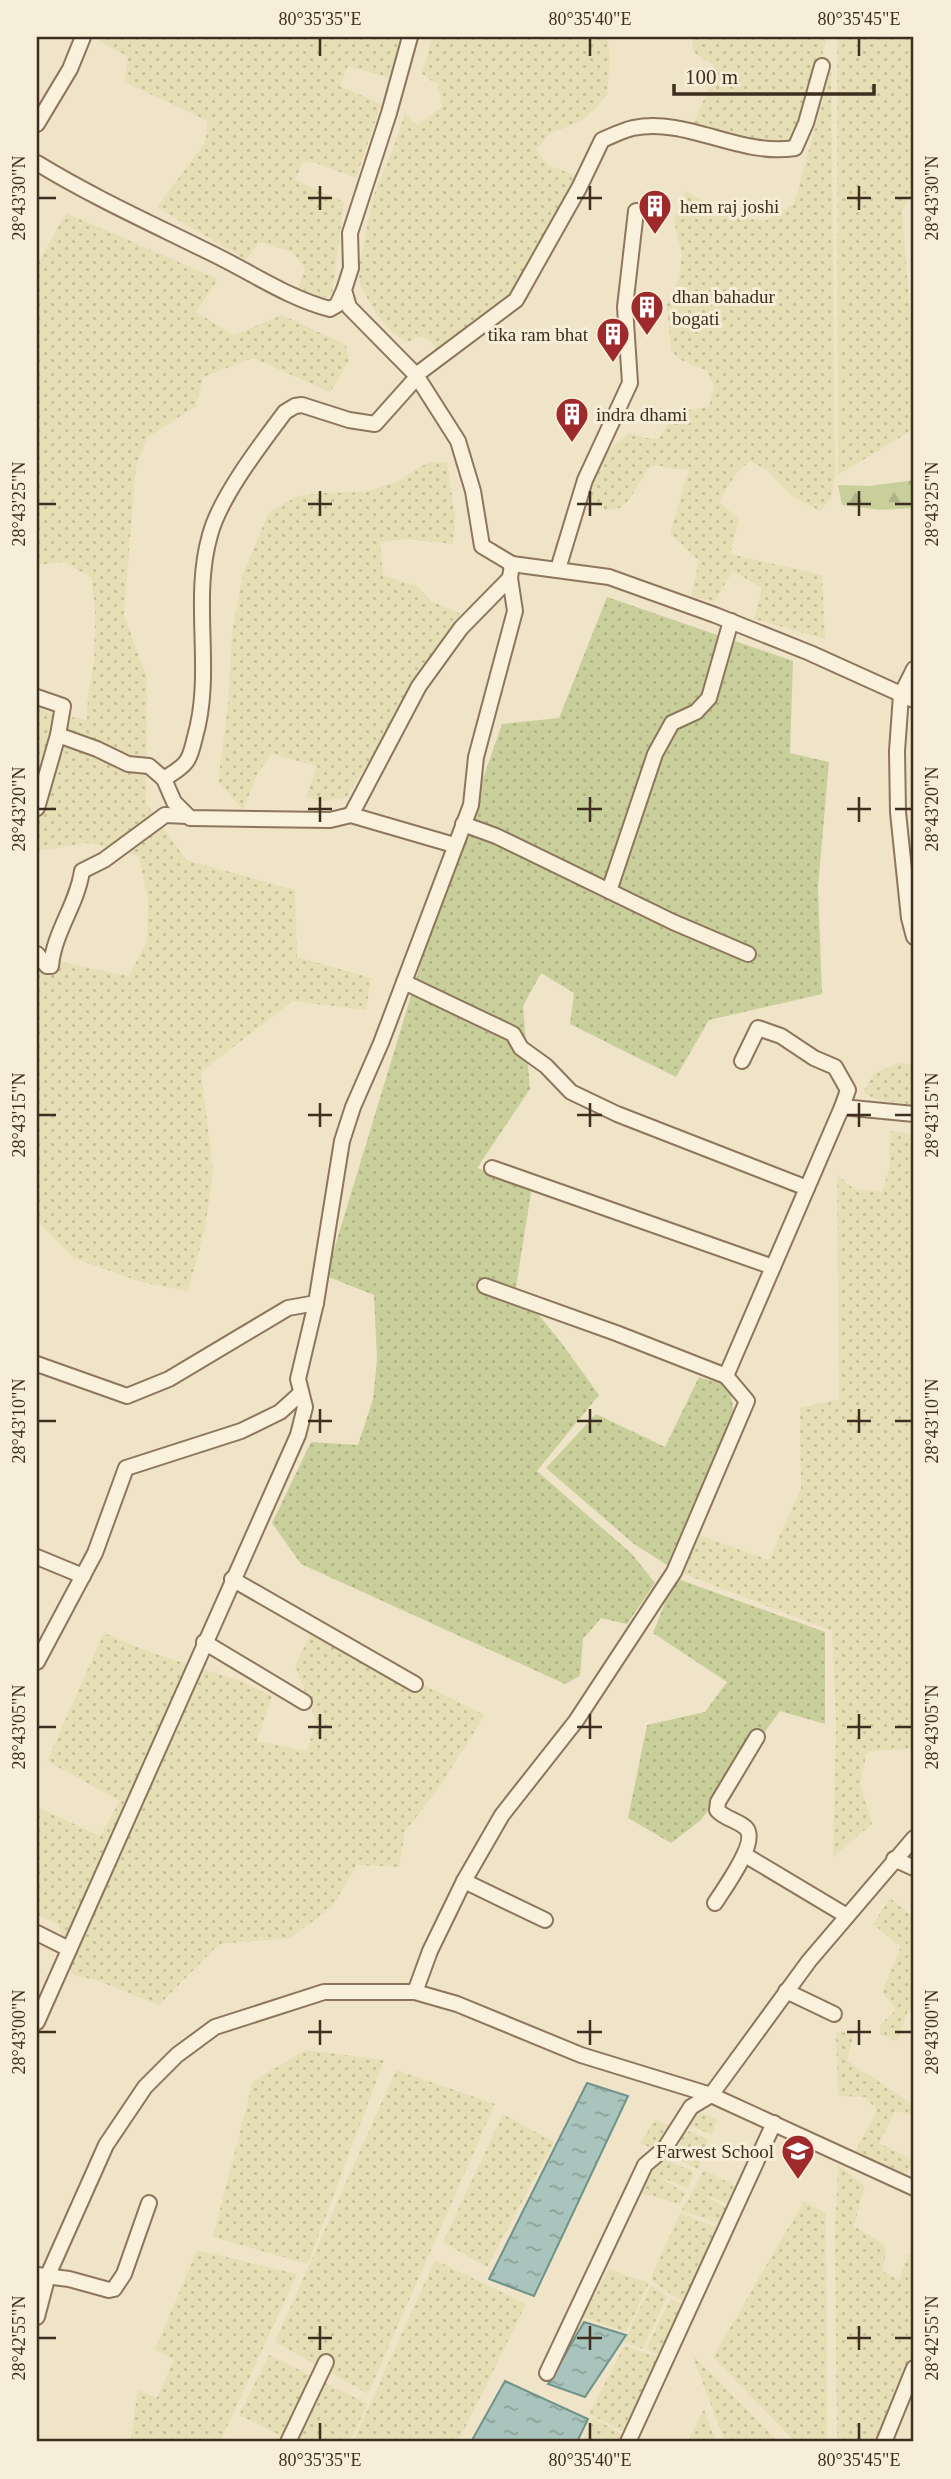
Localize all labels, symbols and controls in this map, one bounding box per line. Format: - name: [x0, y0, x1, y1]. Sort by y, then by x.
- text: 80°35'35"E: [279, 9, 361, 29]
- text: 80°35'40"E: [549, 9, 631, 29]
- text: 80°35'45"E: [818, 9, 900, 29]
- scale bar: [674, 52, 874, 96]
- text: 100 m: [685, 65, 738, 89]
- text: 28°43'30"N: [9, 156, 29, 240]
- text: 28°43'30"N: [922, 156, 942, 240]
- building icon: hem raj joshi: [636, 187, 674, 236]
- place label: hem raj joshi: [680, 196, 779, 217]
- place label: dhan bahadur bogati: [672, 286, 776, 329]
- building icon: dhan bahadur bogati: [628, 288, 666, 337]
- building icon: tika ram bhat: [594, 315, 632, 364]
- place label: tika ram bhat: [488, 324, 589, 345]
- building icon: indra dhami: [553, 395, 591, 444]
- place label: indra dhami: [596, 404, 687, 425]
- text: 28°43'25"N: [9, 462, 29, 546]
- text: 28°43'25"N: [922, 462, 942, 546]
- text: 28°43'20"N: [9, 767, 29, 851]
- text: 28°43'20"N: [922, 767, 942, 851]
- text: 28°43'15"N: [9, 1073, 29, 1157]
- text: 28°43'15"N: [922, 1073, 942, 1157]
- text: 28°43'10"N: [9, 1379, 29, 1463]
- text: 28°43'10"N: [922, 1379, 942, 1463]
- text: 28°43'05"N: [9, 1685, 29, 1769]
- text: 28°43'05"N: [922, 1685, 942, 1769]
- text: 28°43'00"N: [9, 1990, 29, 2074]
- text: 28°43'00"N: [922, 1990, 942, 2074]
- school or university icon: Farwest School: [779, 2132, 817, 2181]
- place label: Farwest School: [656, 2141, 774, 2162]
- text: 28°42'55"N: [9, 2296, 29, 2380]
- text: 28°42'55"N: [922, 2296, 942, 2380]
- text: 80°35'35"E: [279, 2450, 361, 2470]
- text: 80°35'40"E: [549, 2450, 631, 2470]
- text: 80°35'45"E: [818, 2450, 900, 2470]

